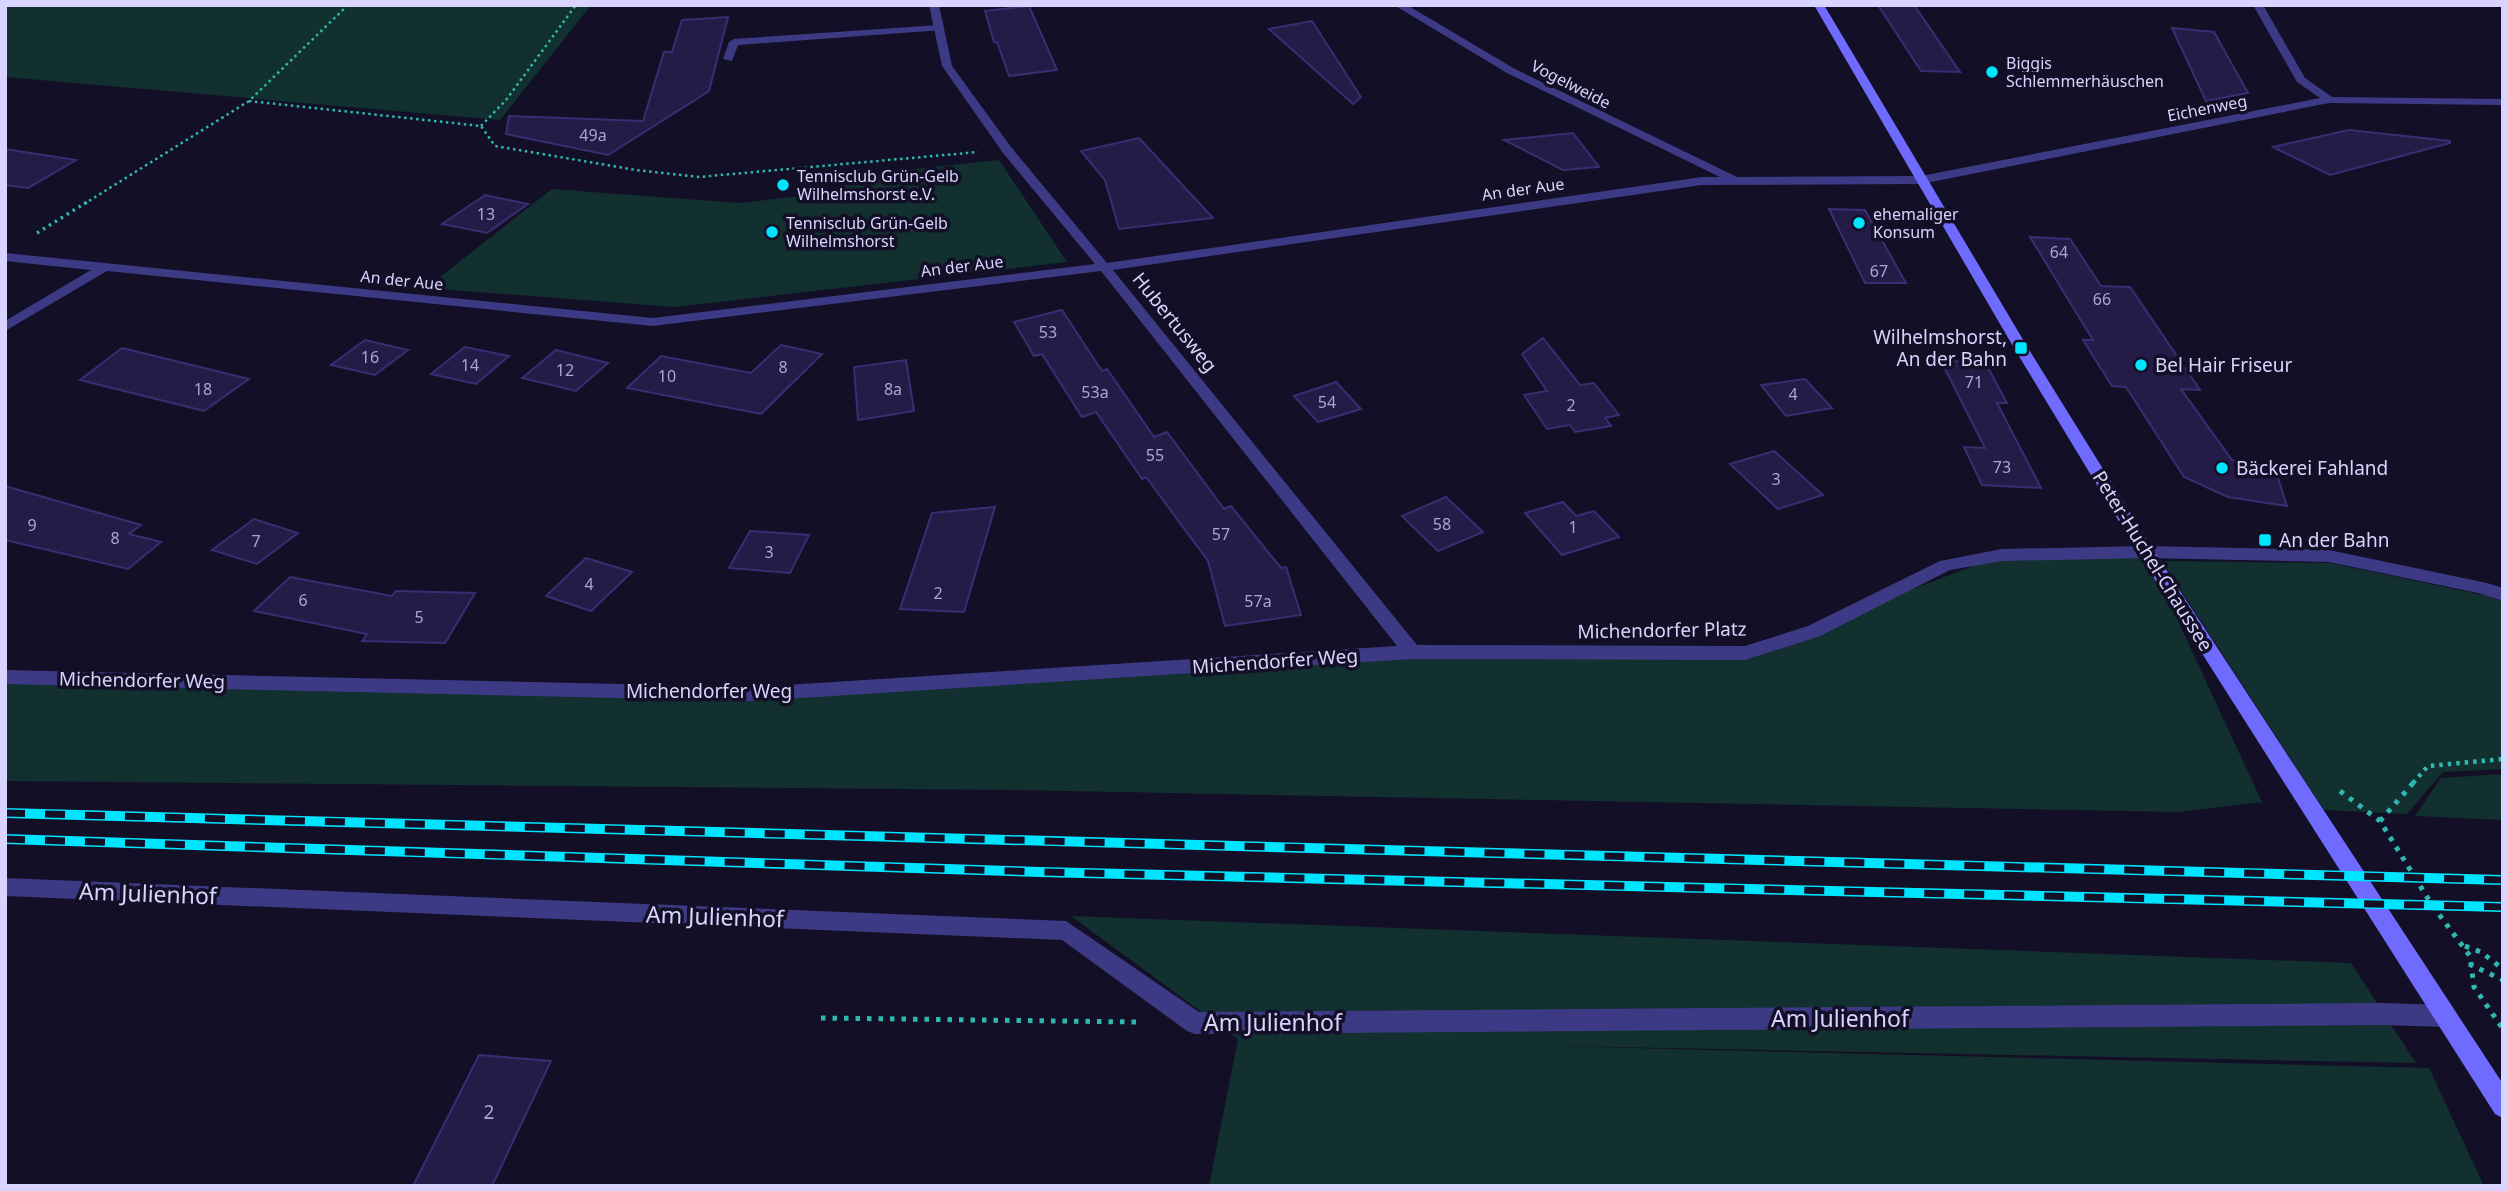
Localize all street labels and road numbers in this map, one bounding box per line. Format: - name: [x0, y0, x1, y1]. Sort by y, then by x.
- street label: Vogelweide: [1527, 55, 1615, 113]
- street label: Eichenweg: [2165, 89, 2249, 127]
- street label: An der Aue: [1480, 172, 1566, 206]
- street label: An der Aue: [919, 250, 1005, 282]
- street label: An der Aue: [360, 265, 444, 295]
- street label: Hubertusweg: [1127, 267, 1223, 377]
- street label: Peter-Huchel-Chaussee: [2087, 466, 2219, 656]
- street label: Michendorfer Platz: [1577, 616, 1747, 644]
- street label: Michendorfer Weg: [1191, 642, 1359, 680]
- street label: Michendorfer Weg: [59, 666, 225, 694]
- street label: Michendorfer Weg: [626, 678, 792, 704]
- street label: Am Julienhof: [79, 875, 218, 911]
- street label: Am Julienhof: [646, 898, 785, 934]
- street label: Am Julienhof: [1771, 1002, 1910, 1034]
- street label: Am Julienhof: [1204, 1006, 1343, 1038]

